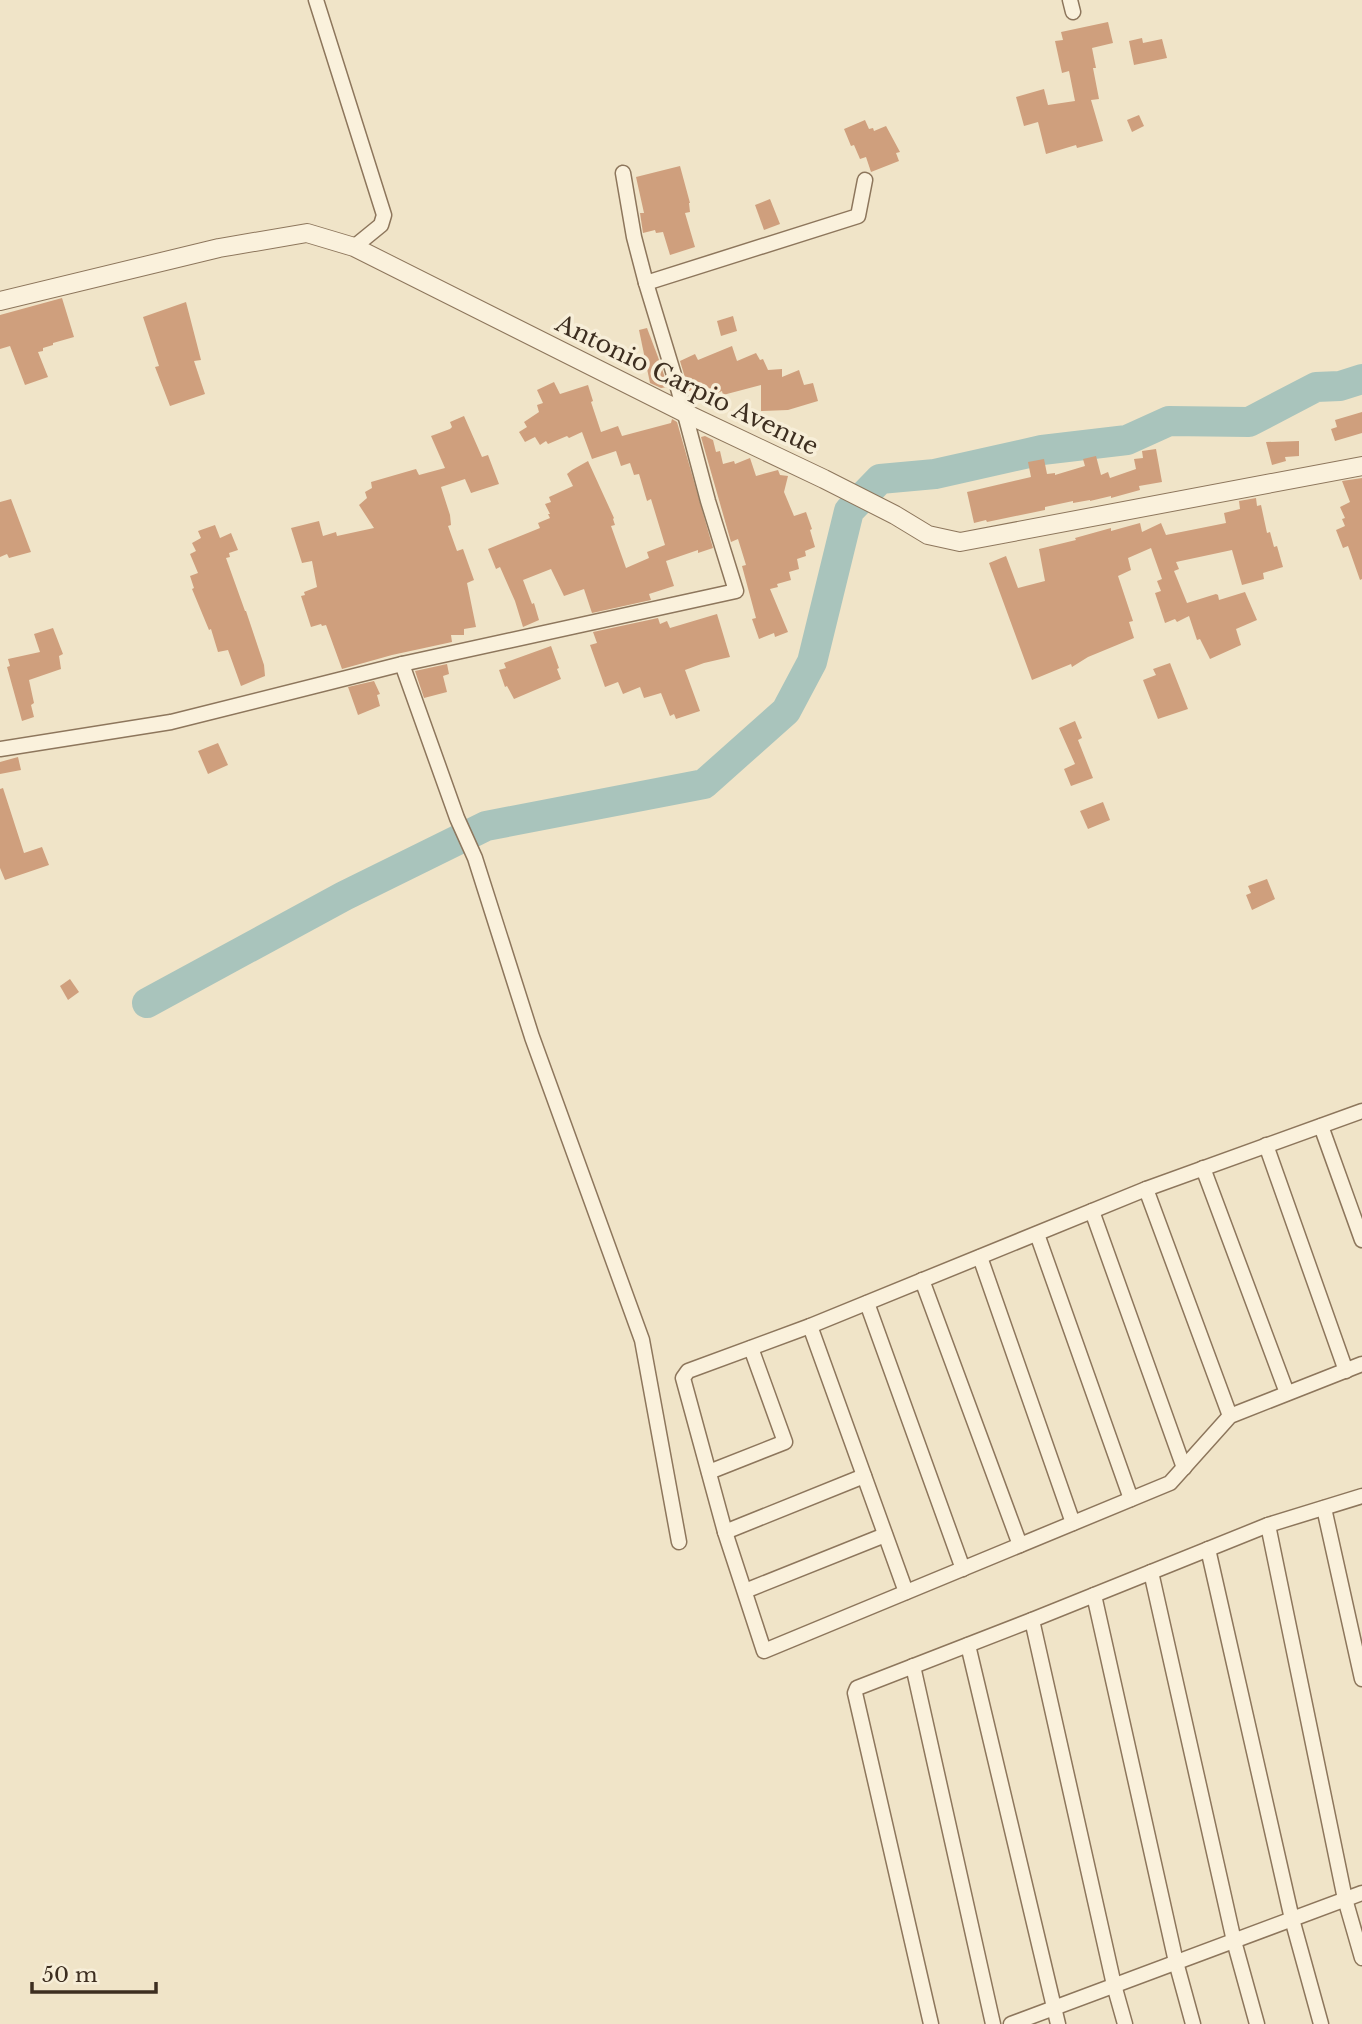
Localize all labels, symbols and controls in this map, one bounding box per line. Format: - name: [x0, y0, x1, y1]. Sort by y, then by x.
- street label: Antonio Carpio Avenue: [550, 308, 823, 461]
- scale bar: [32, 1951, 156, 1995]
- text: 50 m: [42, 1962, 98, 1988]

